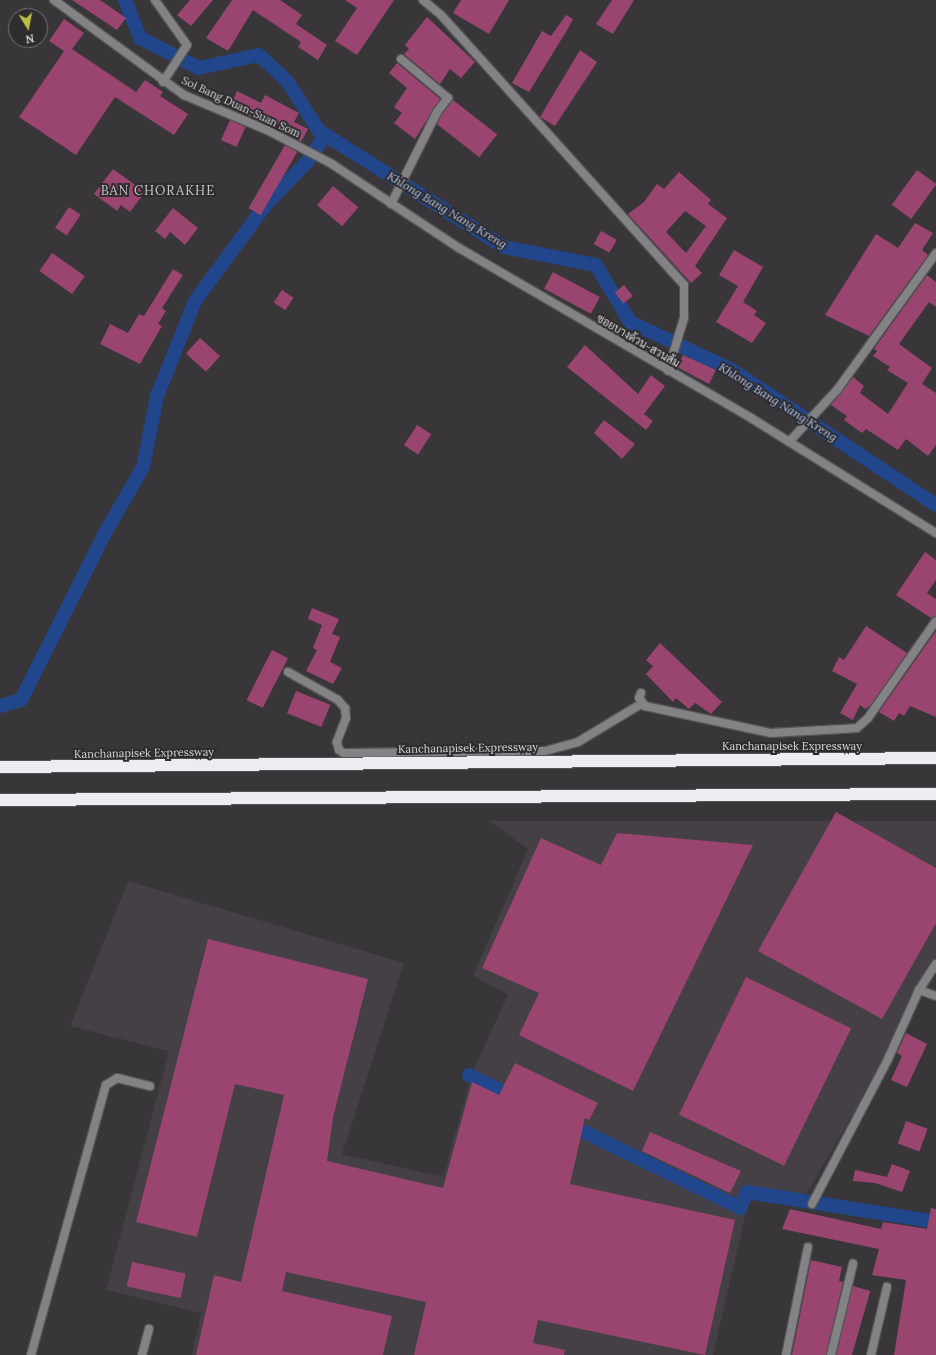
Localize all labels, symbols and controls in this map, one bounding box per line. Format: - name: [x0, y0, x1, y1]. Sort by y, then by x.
- north arrow: [8, 8, 48, 48]
- text: N: [25, 31, 35, 46]
- street label: Soi Bang Duan-Suan Som: [179, 74, 303, 140]
- water label: Khlong Bang Nang Kreng: [385, 169, 509, 251]
- district label: BAN CHORAKHE: [101, 183, 215, 199]
- street label: ซอยบางด้วน-สวนส้ม: [594, 312, 682, 370]
- water label: Khlong Bang Nang Kreng: [716, 360, 840, 444]
- street label: Kanchanapisek Expressway: [722, 739, 862, 753]
- street label: Kanchanapisek Expressway: [398, 740, 538, 756]
- street label: Kanchanapisek Expressway: [74, 745, 214, 761]

